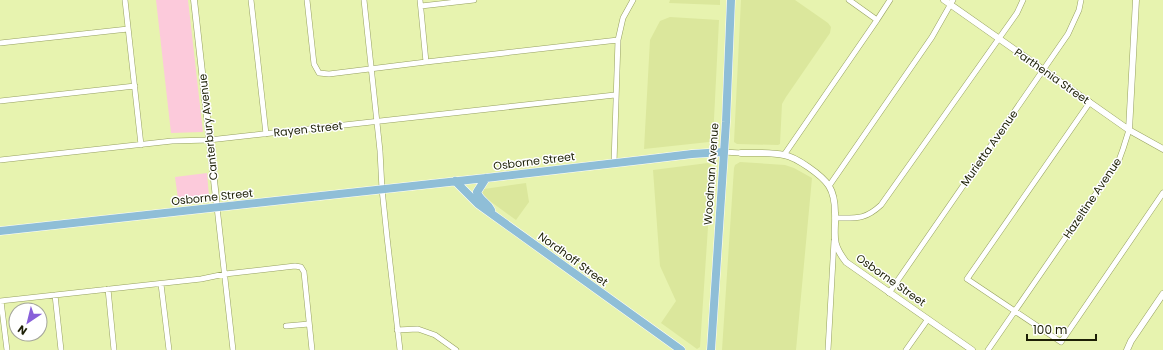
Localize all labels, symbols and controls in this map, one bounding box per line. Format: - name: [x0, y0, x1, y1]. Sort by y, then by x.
- street label: Parthenia Street: [1011, 44, 1093, 108]
- street label: Canterbury Avenue: [194, 73, 222, 181]
- street label: Murietta Avenue: [957, 106, 1021, 189]
- street label: Rayen Street: [273, 117, 343, 141]
- street label: Woodman Avenue: [699, 122, 723, 226]
- street label: Osborne Street: [492, 148, 576, 174]
- street label: Hazeltine Avenue: [1059, 154, 1125, 242]
- street label: Osborne Street: [170, 185, 254, 209]
- street label: Nordhoff Street: [535, 228, 611, 290]
- street label: Osborne Street: [853, 250, 929, 310]
- north arrow: [8, 302, 48, 342]
- scale bar: [1027, 316, 1096, 342]
- text: N: [14, 321, 30, 339]
- text: 100 m: [1033, 321, 1067, 338]

